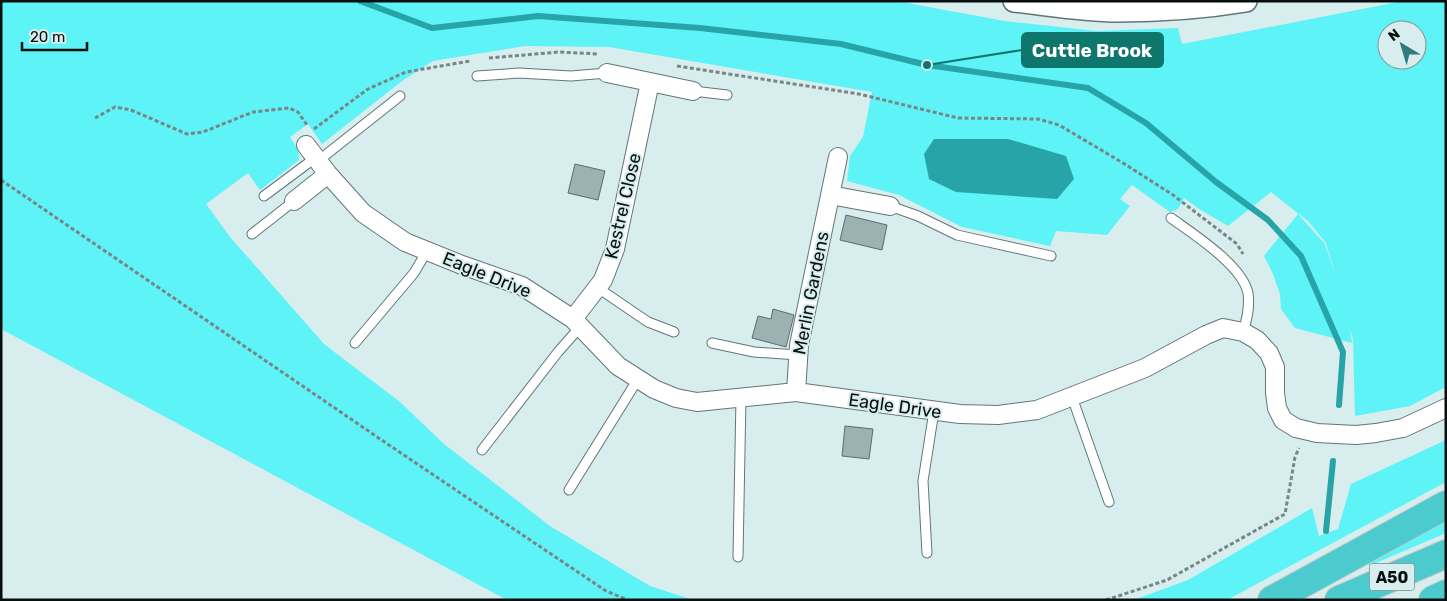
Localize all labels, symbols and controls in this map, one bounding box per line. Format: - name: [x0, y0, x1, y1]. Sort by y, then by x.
- scale bar: [22, 20, 88, 52]
- north arrow: [1377, 20, 1427, 70]
- text: N: [1385, 25, 1404, 45]
- text: 20 m: [30, 28, 65, 46]
- callout: Cuttle Brook: [1022, 33, 1163, 67]
- text: Cuttle Brook: [1032, 39, 1152, 62]
- street label: Kestrel Close: [600, 151, 646, 261]
- street label: Merlin Gardens: [788, 230, 834, 356]
- street label: Eagle Drive: [439, 247, 535, 303]
- street label: Eagle Drive: [847, 389, 943, 423]
- road number: A50: [1370, 564, 1414, 590]

